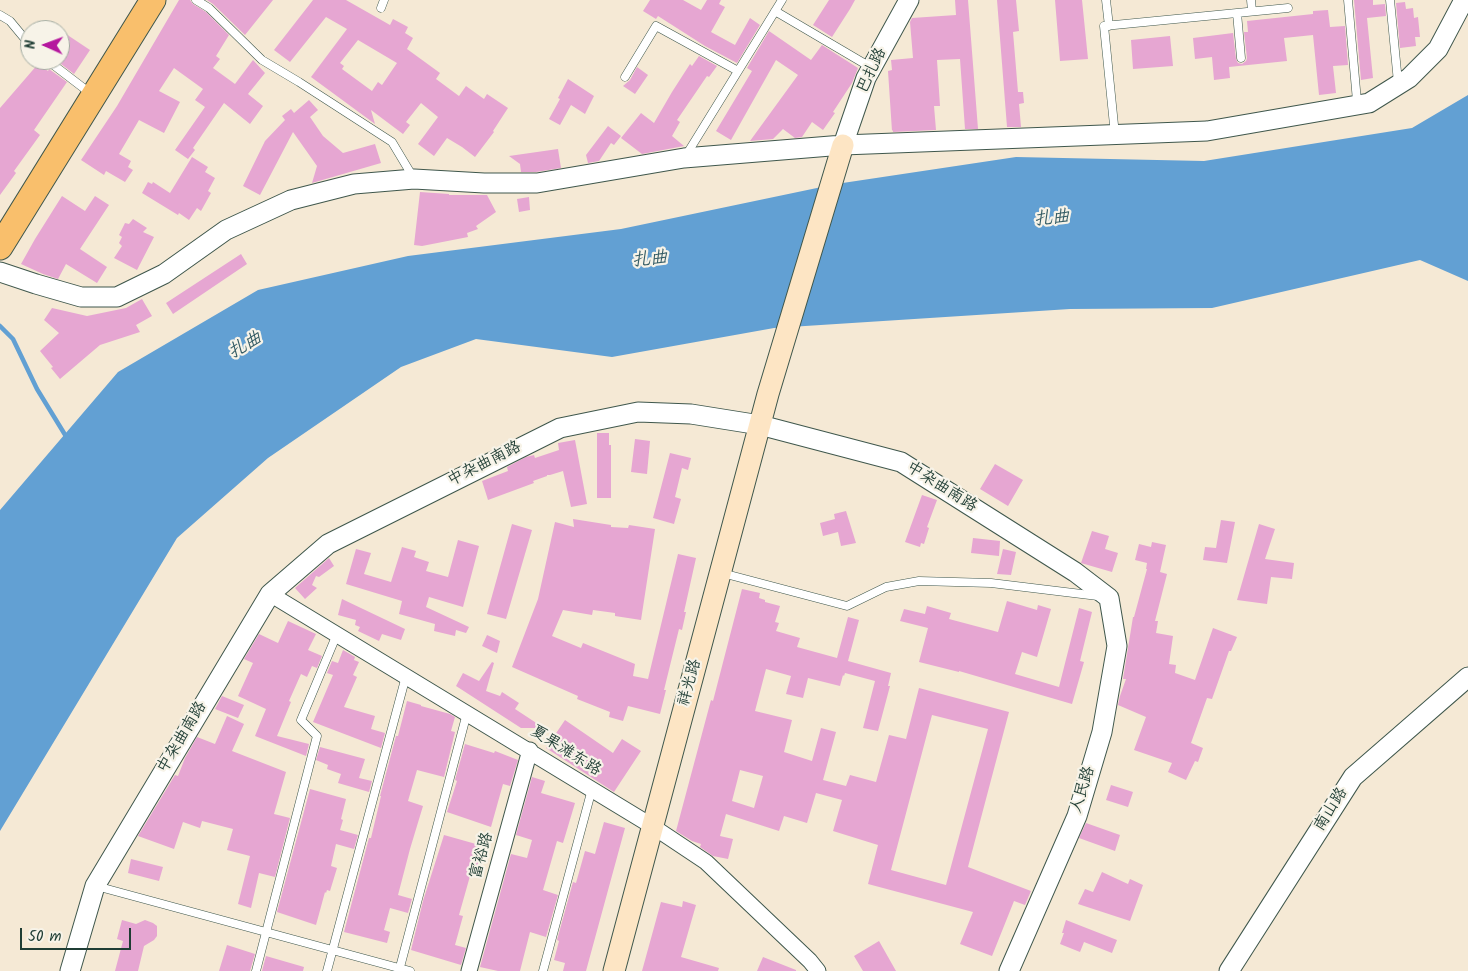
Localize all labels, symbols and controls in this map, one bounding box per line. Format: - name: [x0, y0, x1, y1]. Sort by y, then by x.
- north arrow: [20, 20, 70, 70]
- text: N: [20, 40, 42, 49]
- street label: 巴扎路: [854, 45, 892, 97]
- water label: 扎曲: [1033, 207, 1071, 233]
- water label: 扎曲: [631, 248, 669, 274]
- water label: 扎曲: [225, 329, 267, 365]
- street label: 中杂曲南路: [445, 438, 525, 492]
- street label: 中杂曲南路: [902, 459, 980, 517]
- street label: 祥光路: [676, 657, 706, 709]
- street label: 中杂曲南路: [154, 699, 212, 777]
- street label: 夏果滩东路: [526, 723, 604, 781]
- street label: 人民路: [1068, 764, 1100, 816]
- street label: 南山路: [1311, 785, 1353, 835]
- street label: 富裕路: [468, 830, 498, 882]
- scale bar: [22, 918, 134, 950]
- text: 50 m: [28, 925, 62, 949]

